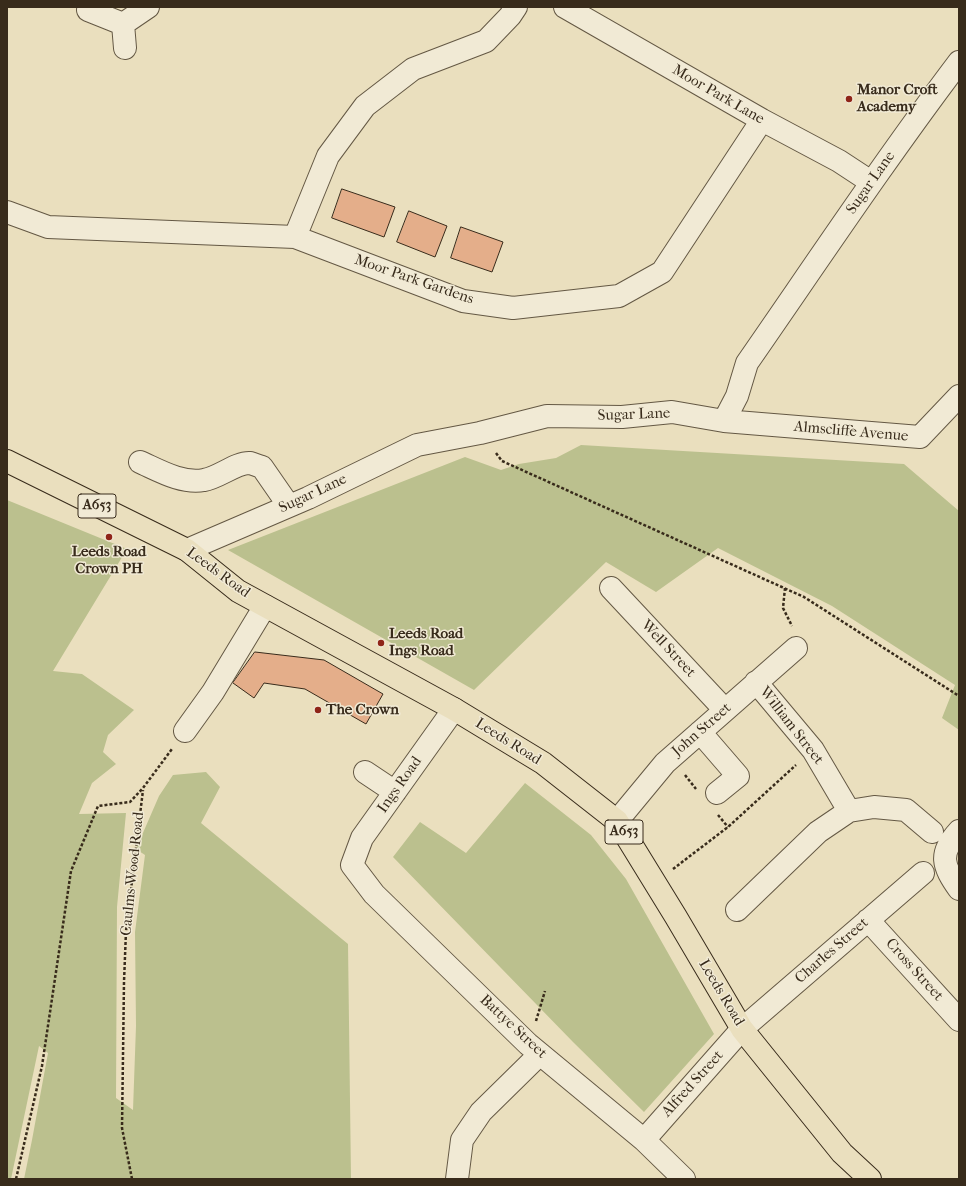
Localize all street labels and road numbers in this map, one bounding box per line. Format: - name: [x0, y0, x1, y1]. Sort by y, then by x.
- street label: Moor Park Lane: [669, 61, 767, 129]
- street label: Sugar Lane: [843, 148, 899, 218]
- street label: Moor Park Gardens: [352, 251, 476, 309]
- street label: Sugar Lane: [597, 405, 671, 425]
- street label: Almscliffe Avenue: [793, 418, 909, 446]
- street label: Sugar Lane: [276, 470, 350, 518]
- road number: A653: [78, 494, 116, 518]
- street label: Leeds Road: [183, 544, 253, 602]
- street label: Well Street: [637, 616, 699, 682]
- street label: William Street: [755, 683, 827, 769]
- street label: John Street: [669, 699, 735, 761]
- street label: Leeds Road: [472, 715, 544, 769]
- street label: Ings Road: [374, 753, 426, 817]
- street label: Caulms Wood Road: [118, 811, 148, 937]
- road number: A653: [605, 820, 643, 844]
- street label: Charles Street: [792, 914, 872, 988]
- street label: Cross Street: [881, 935, 947, 1005]
- street label: Leeds Road: [694, 957, 748, 1029]
- street label: Battye Street: [476, 991, 550, 1063]
- street label: Alfred Street: [658, 1047, 728, 1121]

